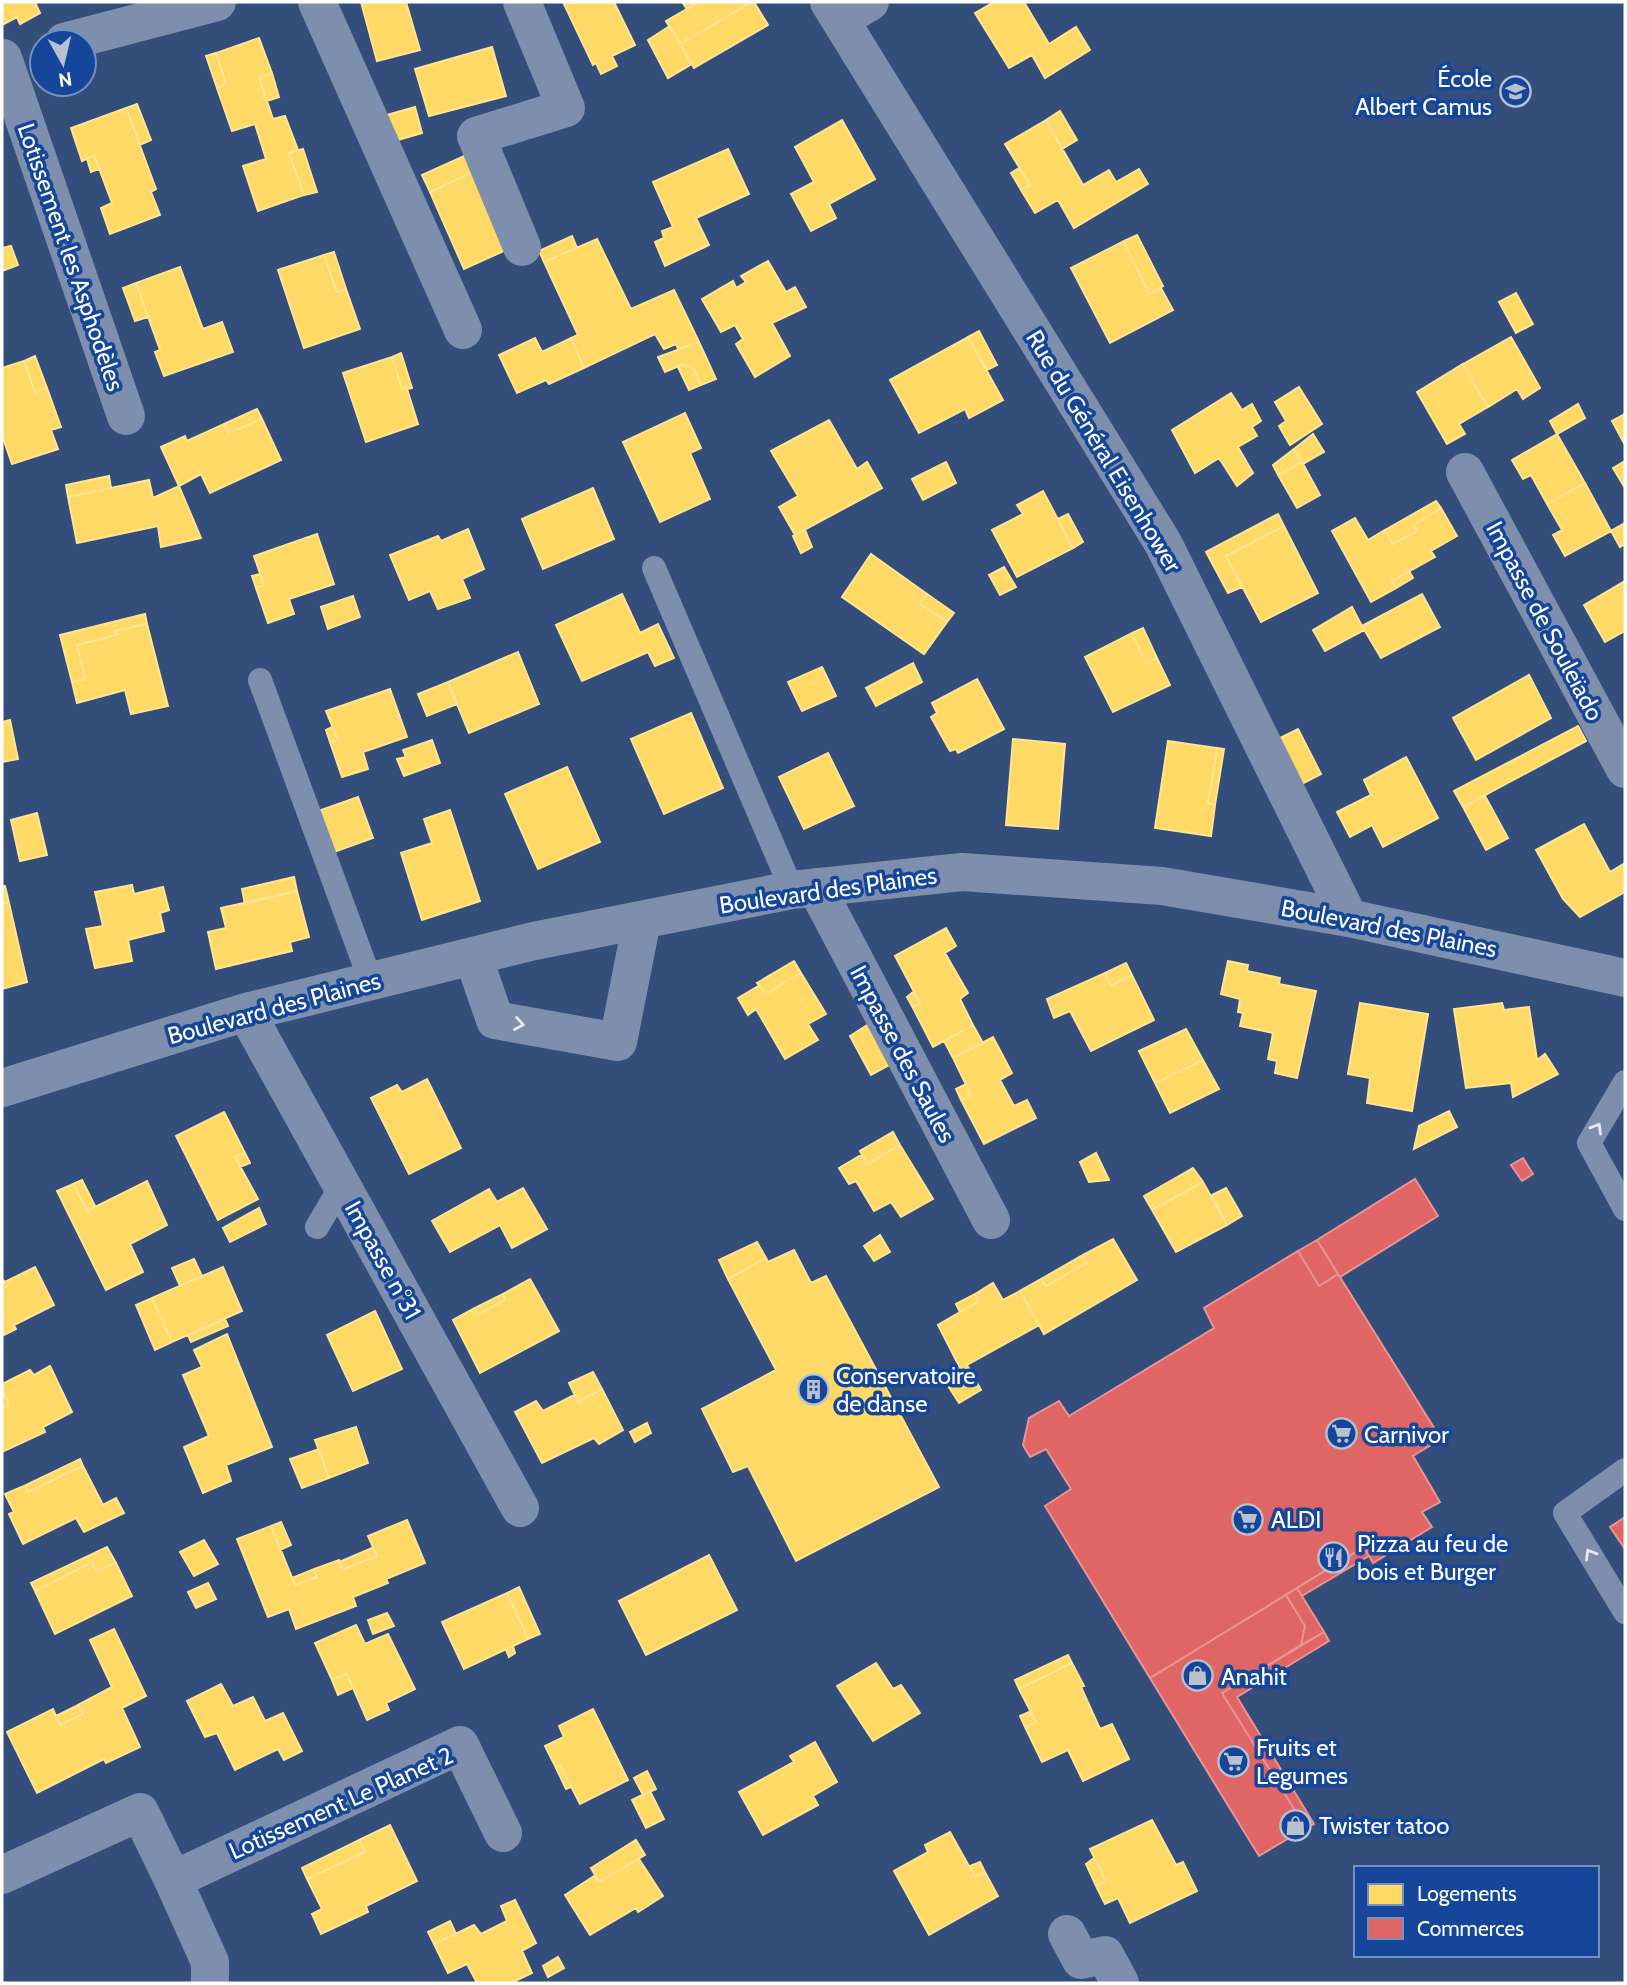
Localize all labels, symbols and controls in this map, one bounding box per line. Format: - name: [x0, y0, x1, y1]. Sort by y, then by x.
- north arrow: [28, 28, 98, 98]
- place label: École Albert Camus: [1355, 64, 1492, 121]
- text: N: [57, 67, 74, 92]
- school or university icon: École Albert Camus: [1498, 75, 1532, 109]
- street label: Lotissement les Asphodèles: [12, 119, 130, 395]
- street label: Rue du Général Eisenhower: [1020, 325, 1188, 578]
- street label: Impasse de Souleïado: [1480, 517, 1610, 725]
- street label: Boulevard des Plaines: [717, 860, 939, 920]
- street label: Boulevard des Plaines: [1279, 893, 1500, 963]
- street label: Impasse des Saules: [844, 961, 962, 1147]
- street label: Boulevard des Plaines: [164, 966, 384, 1050]
- one-way arrow: [513, 1016, 525, 1031]
- one-way arrow: [1589, 1123, 1602, 1136]
- street label: Impasse n°31: [339, 1196, 427, 1324]
- place label: Conservatoire de danse: [836, 1361, 976, 1418]
- building icon: Conservatoire de danse: [796, 1372, 830, 1406]
- supermarket icon: Carnivor: [1324, 1417, 1358, 1451]
- place label: Carnivor: [1364, 1420, 1449, 1449]
- supermarket icon: ALDI: [1231, 1502, 1265, 1536]
- place label: ALDI: [1271, 1505, 1321, 1534]
- place label: Pizza au feu de bois et Burger: [1357, 1529, 1508, 1586]
- restaurant icon: Pizza au feu de bois et Burger: [1317, 1540, 1351, 1574]
- one-way arrow: [1585, 1548, 1598, 1561]
- shop icon: Anahit: [1181, 1659, 1215, 1693]
- place label: Anahit: [1221, 1662, 1287, 1691]
- place label: Fruits et Legumes: [1256, 1733, 1348, 1790]
- street label: Lotissement Le Planet 2: [224, 1740, 458, 1866]
- supermarket icon: Fruits et Legumes: [1216, 1744, 1250, 1778]
- shop icon: Twister tatoo: [1279, 1808, 1313, 1842]
- place label: Twister tatoo: [1319, 1811, 1449, 1840]
- legend: [1354, 1866, 1599, 1957]
- text: Logements: [1417, 1881, 1517, 1906]
- text: Commerces: [1417, 1916, 1524, 1941]

